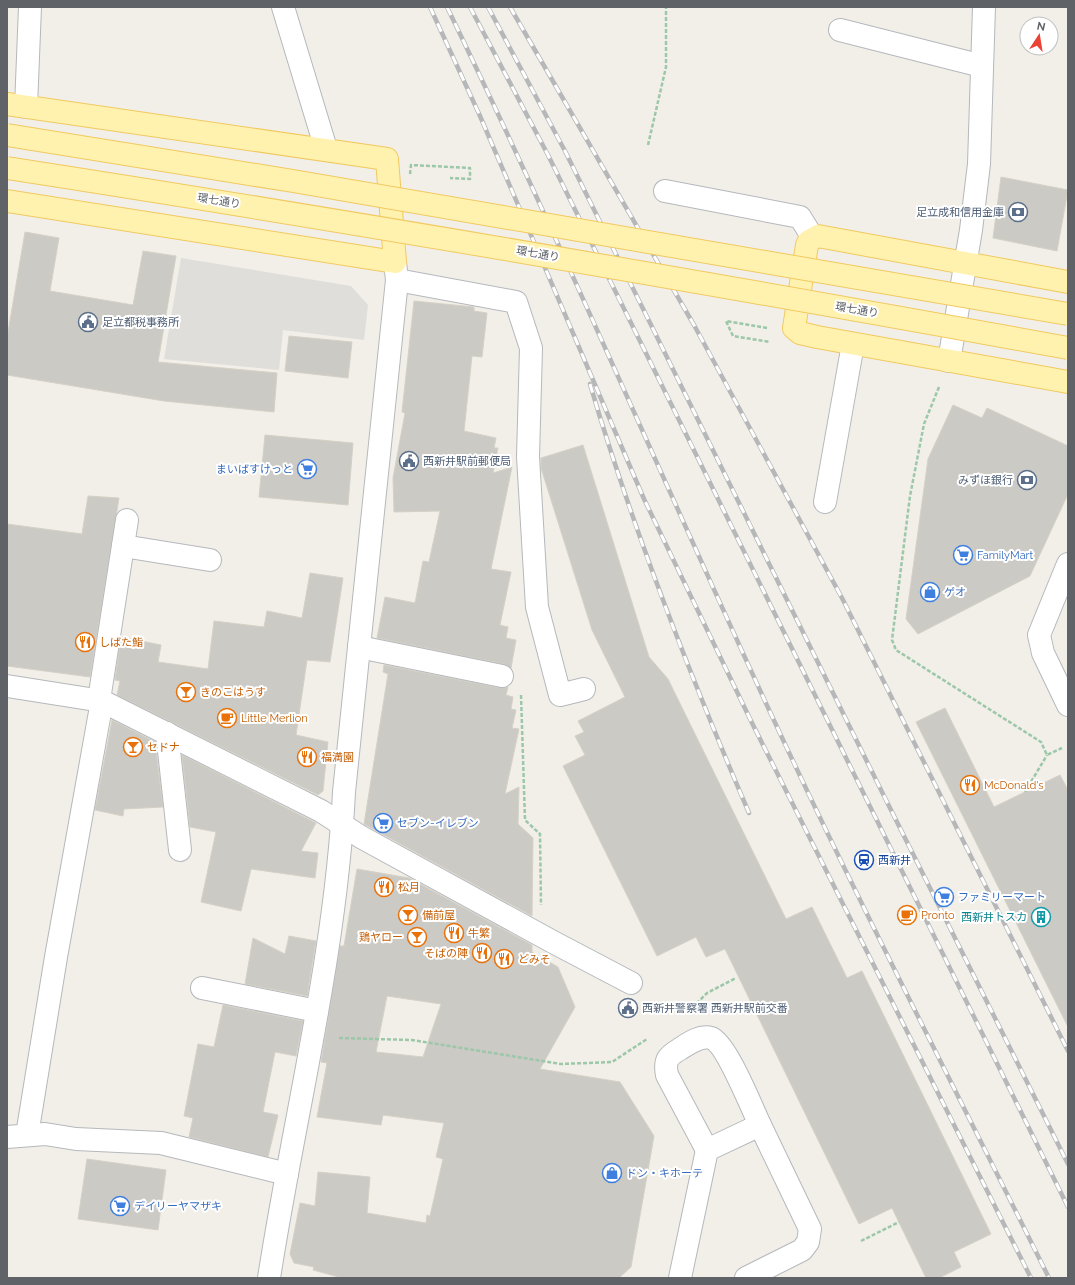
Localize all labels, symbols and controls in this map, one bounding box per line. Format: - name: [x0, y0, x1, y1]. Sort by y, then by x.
- north arrow: [1019, 16, 1059, 56]
- text: N: [1036, 19, 1046, 34]
- street label: 環七通り: [196, 191, 242, 211]
- bank icon: 足立成和信用金庫: [1007, 201, 1029, 223]
- place label: 足立成和信用金庫: [916, 206, 1004, 219]
- street label: 環七通り: [515, 244, 561, 264]
- street label: 環七通り: [834, 300, 880, 320]
- public building icon: 足立都税事務所: [77, 311, 99, 333]
- place label: 足立都税事務所: [102, 316, 180, 329]
- public building icon: 西新井駅前郵便局: [398, 450, 420, 472]
- place label: 西新井駅前郵便局: [423, 455, 511, 468]
- supermarket icon: まいばすけっと: [296, 458, 318, 480]
- place label: まいばすけっと: [216, 463, 293, 476]
- bank icon: みずほ銀行: [1016, 469, 1038, 491]
- place label: みずほ銀行: [958, 474, 1013, 487]
- supermarket icon: FamilyMart: [952, 544, 974, 566]
- place label: FamilyMart: [977, 549, 1033, 562]
- shop icon: ゲオ: [919, 581, 941, 603]
- place label: ゲオ: [944, 586, 966, 599]
- restaurant icon: しばた鮨: [74, 631, 96, 653]
- place label: しばた鮨: [99, 636, 143, 649]
- bar icon: きのこはうす: [175, 681, 197, 703]
- place label: きのこはうす: [200, 686, 266, 699]
- cafe icon: Little Merlion: [216, 707, 238, 729]
- place label: Little Merlion: [241, 712, 308, 725]
- bar icon: セドナ: [122, 736, 144, 758]
- place label: セドナ: [147, 741, 180, 754]
- restaurant icon: 福満園: [296, 746, 318, 768]
- place label: 福満園: [321, 751, 354, 764]
- restaurant icon: McDonald's: [959, 774, 981, 796]
- place label: McDonald's: [984, 779, 1044, 792]
- supermarket icon: セブン-イレブン: [372, 812, 394, 834]
- place label: セブン-イレブン: [397, 817, 479, 830]
- station icon: 西新井: [853, 849, 875, 871]
- place label: 西新井: [878, 854, 911, 867]
- restaurant icon: 松月: [373, 876, 395, 898]
- place label: 松月: [398, 881, 420, 894]
- supermarket icon: ファミリーマート: [933, 886, 955, 908]
- place label: ファミリーマート: [958, 891, 1046, 904]
- bar icon: 備前屋: [397, 904, 419, 926]
- cafe icon: Pronto: [896, 904, 918, 926]
- building icon: 西新井トスカ: [1030, 906, 1052, 928]
- place label: 備前屋: [422, 909, 455, 922]
- place label: Pronto: [921, 909, 955, 922]
- place label: 西新井トスカ: [961, 911, 1027, 924]
- restaurant icon: 牛繁: [443, 922, 465, 944]
- bar icon: 鶏ヤロー: [406, 926, 428, 948]
- place label: 牛繁: [468, 927, 490, 940]
- place label: 鶏ヤロー: [359, 931, 403, 944]
- restaurant icon: そばの陣: [471, 942, 493, 964]
- place label: そばの陣: [424, 947, 468, 960]
- restaurant icon: どみそ: [493, 948, 515, 970]
- place label: どみそ: [518, 953, 551, 966]
- public building icon: 西新井警察署 西新井駅前交番: [617, 997, 639, 1019]
- place label: 西新井警察署 西新井駅前交番: [642, 1002, 788, 1015]
- shop icon: ドン・キホーテ: [601, 1162, 623, 1184]
- place label: ドン・キホーテ: [626, 1167, 703, 1180]
- supermarket icon: デイリーヤマザキ: [109, 1195, 131, 1217]
- place label: デイリーヤマザキ: [134, 1200, 222, 1213]

